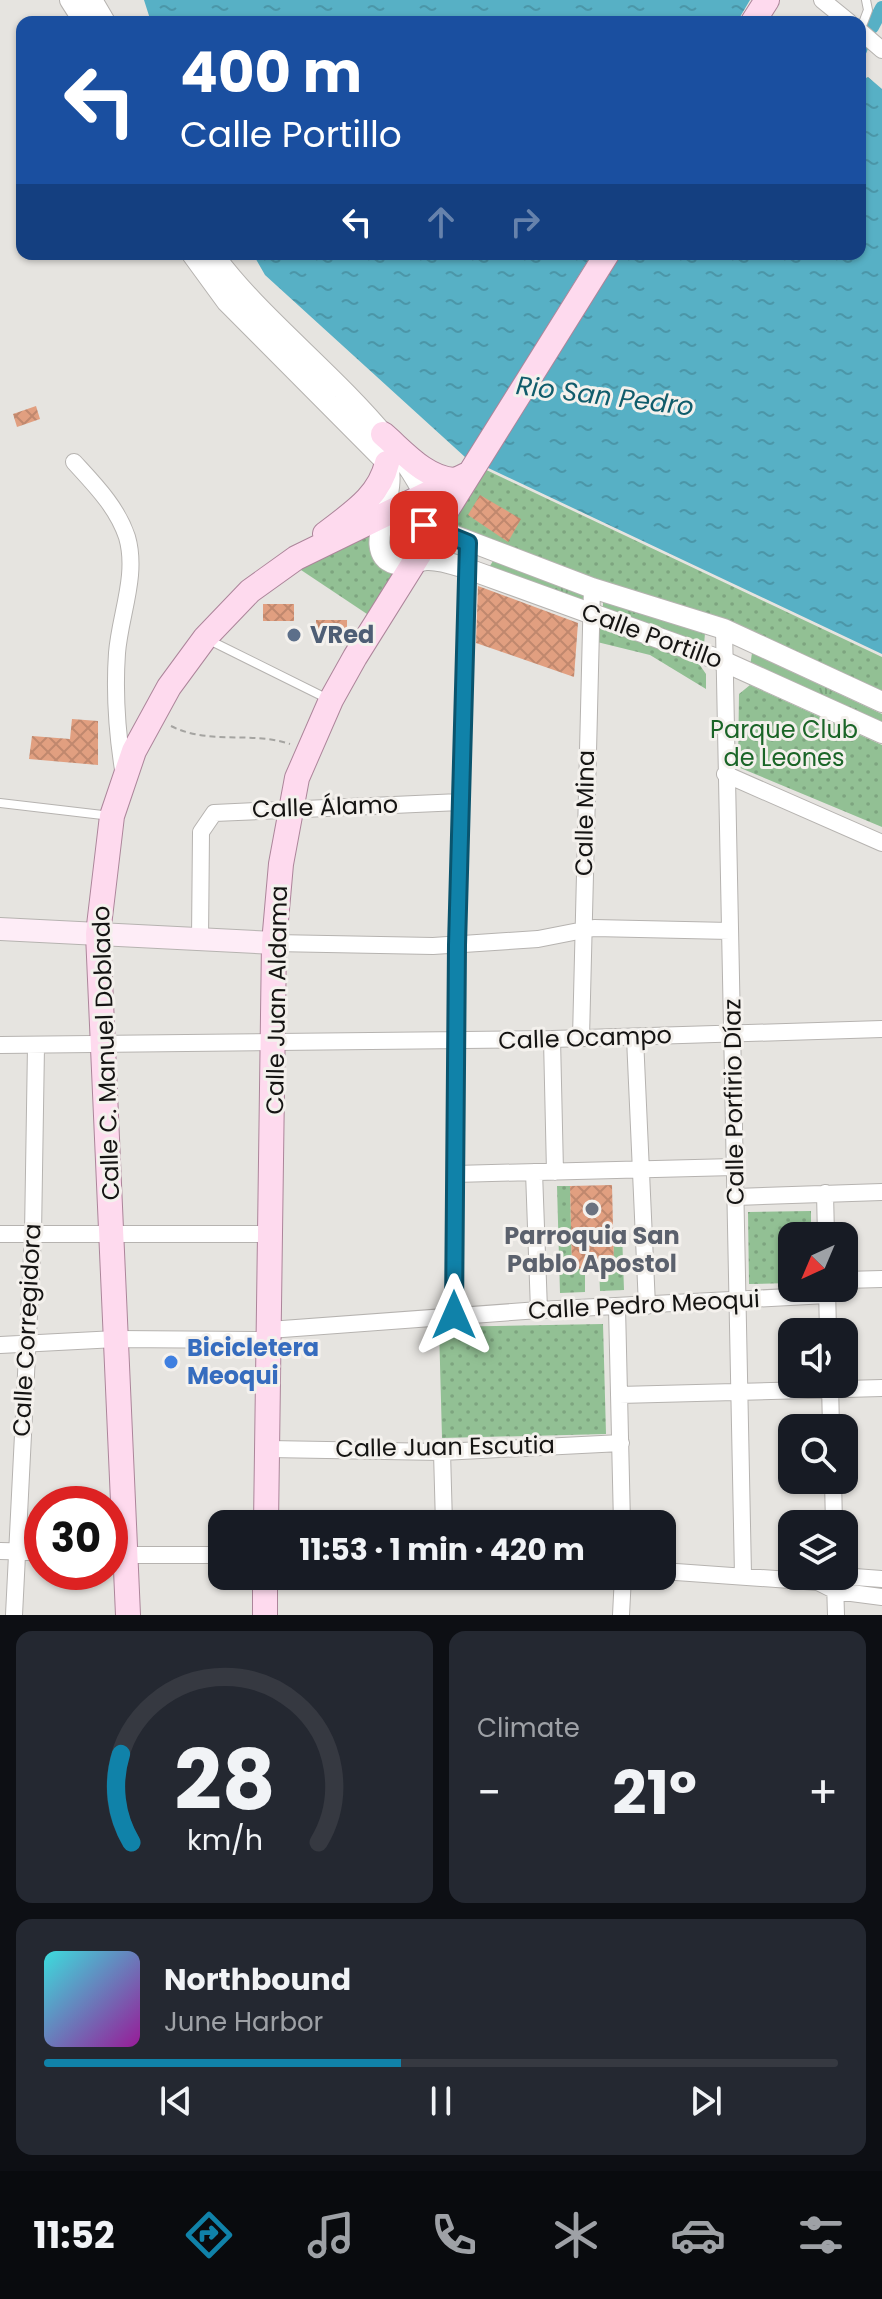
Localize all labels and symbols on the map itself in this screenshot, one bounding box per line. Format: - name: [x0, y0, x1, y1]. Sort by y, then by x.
- water label: Rio San Pedro: [514, 367, 696, 425]
- pin: [390, 491, 458, 559]
- street label: Calle Portillo: [577, 595, 727, 676]
- place label: VRed: [310, 618, 374, 651]
- marker: VRed: [285, 626, 303, 644]
- park label: Parque Club de Leones: [710, 713, 858, 774]
- street label: Calle Mina: [567, 750, 602, 876]
- street label: Calle Álamo: [251, 787, 399, 826]
- street label: Calle Juan Aldama: [258, 885, 295, 1115]
- street label: Calle C. Manuel Doblado: [84, 905, 127, 1201]
- street label: Calle Porfirio Díaz: [715, 998, 752, 1206]
- street label: Calle Ocampo: [498, 1018, 672, 1057]
- marker: Parroquia San Pablo Apostol: [583, 1200, 601, 1218]
- place label: Parroquia San Pablo Apostol: [504, 1219, 680, 1280]
- north arrow: [778, 1222, 858, 1302]
- street label: Calle Corregidora: [4, 1223, 49, 1437]
- position arrow: [412, 1273, 496, 1357]
- street label: Calle Pedro Meoqui: [527, 1282, 761, 1327]
- place label: Bicicletera Meoqui: [187, 1331, 319, 1392]
- marker: Bicicletera Meoqui: [162, 1353, 180, 1371]
- street label: Calle Juan Escutia: [335, 1428, 555, 1465]
- speed limit sign: 30: [24, 1486, 128, 1590]

